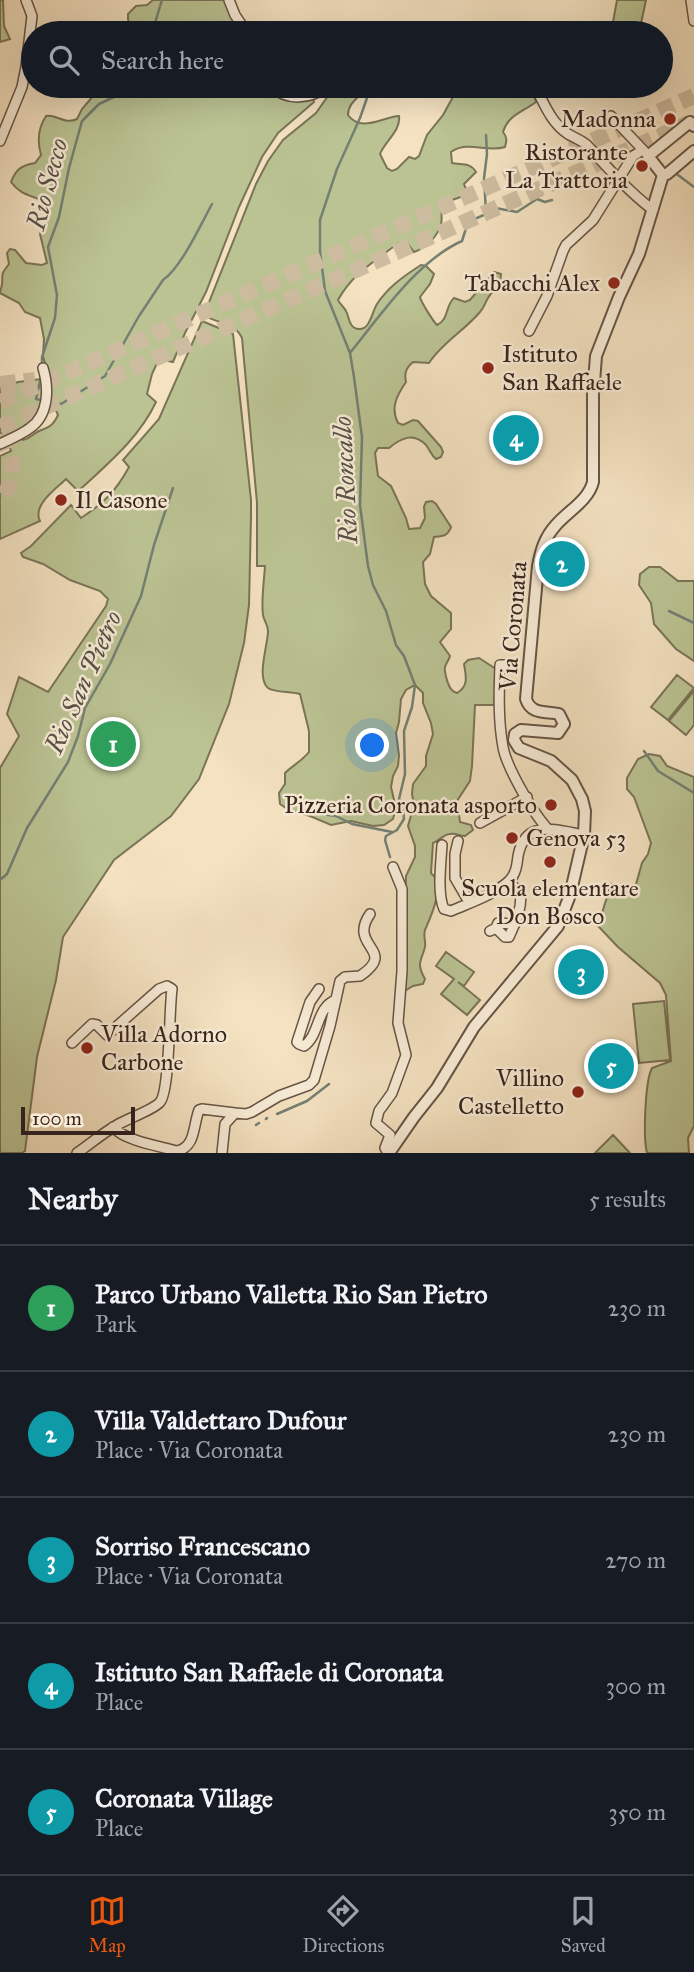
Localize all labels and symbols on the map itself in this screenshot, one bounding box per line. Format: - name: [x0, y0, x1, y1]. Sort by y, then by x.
- place label: Madonna: [561, 104, 657, 134]
- marker: Madonna: [662, 111, 678, 127]
- water label: Rio Secco: [19, 135, 75, 234]
- place label: Ristorante La Trattoria: [505, 137, 629, 195]
- marker: Ristorante La Trattoria: [634, 158, 650, 174]
- place label: Tabacchi Alex: [465, 268, 600, 298]
- marker: Tabacchi Alex: [606, 275, 622, 291]
- place label: Istituto San Raffaele: [502, 339, 622, 397]
- marker: Istituto San Raffaele: [480, 360, 496, 376]
- pin: 4: [493, 412, 539, 464]
- water label: Rio Roncallo: [326, 415, 364, 545]
- place label: Il Casone: [75, 485, 167, 515]
- marker: Il Casone: [53, 492, 69, 508]
- pin: 2: [539, 538, 585, 590]
- street label: Via Coronata: [492, 559, 534, 693]
- water label: Rio San Pietro: [37, 606, 129, 759]
- pin: 1: [90, 718, 136, 770]
- your location: [355, 728, 389, 762]
- place label: Pizzeria Coronata asporto: [284, 790, 537, 820]
- marker: Pizzeria Coronata asporto: [543, 797, 559, 813]
- place label: Genova 53: [526, 823, 626, 853]
- marker: Genova 53: [504, 830, 520, 846]
- marker: Scuola elementare Don Bosco: [542, 854, 558, 870]
- place label: Scuola elementare Don Bosco: [461, 873, 639, 931]
- pin: 3: [558, 946, 604, 998]
- place label: Villa Adorno Carbone: [100, 1019, 227, 1077]
- marker: Villa Adorno Carbone: [79, 1040, 95, 1056]
- pin: 5: [588, 1040, 634, 1092]
- place label: Villino Castelletto: [458, 1063, 564, 1121]
- marker: Villino Castelletto: [570, 1084, 586, 1100]
- scale bar: [21, 1104, 135, 1136]

